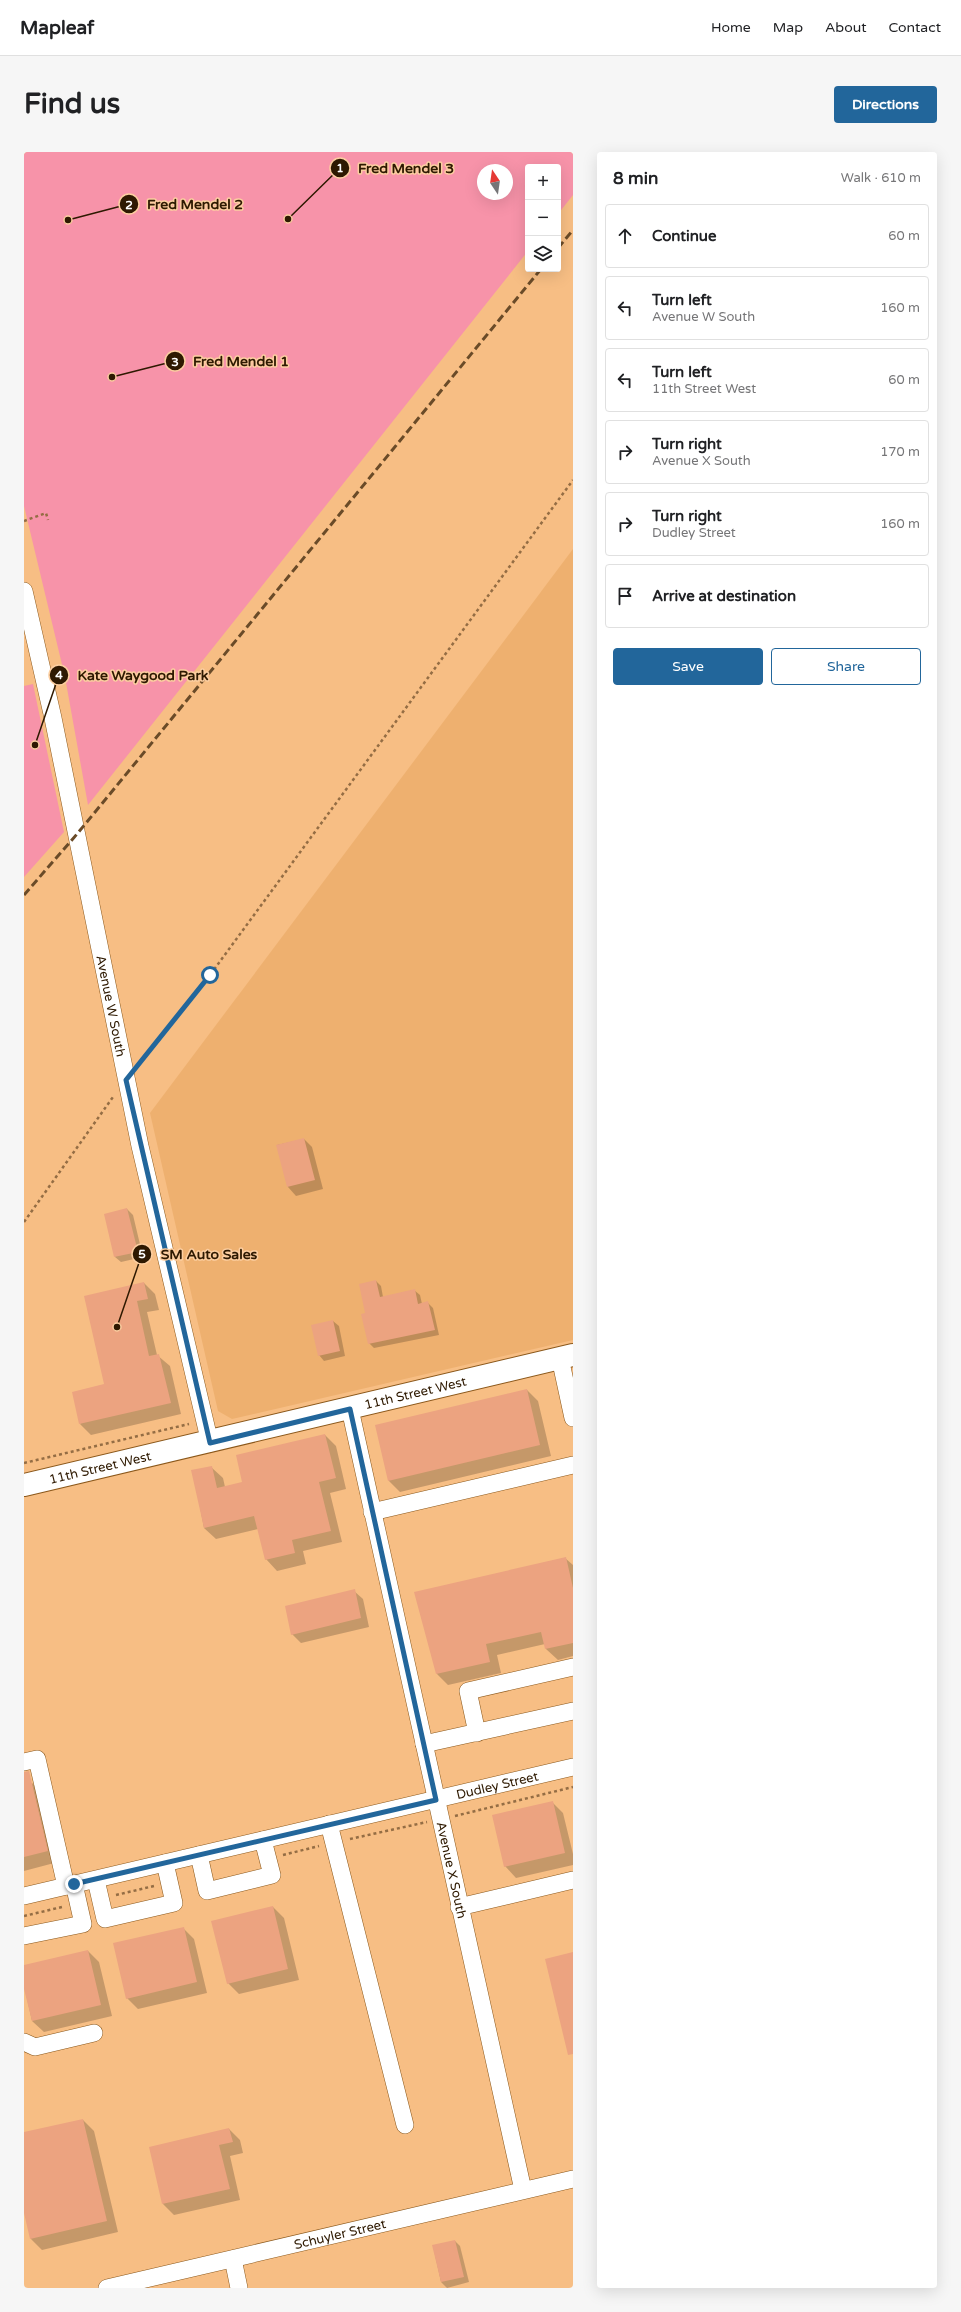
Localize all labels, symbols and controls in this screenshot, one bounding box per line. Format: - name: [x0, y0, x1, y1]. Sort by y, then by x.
- text: Mapleaf: [20, 17, 94, 39]
- text: Home: [711, 19, 751, 36]
- text: Map: [773, 19, 803, 36]
- text: About: [825, 19, 867, 36]
- text: Contact: [889, 19, 941, 36]
- button: Directions: [834, 86, 937, 123]
- text: Find us: [24, 87, 120, 121]
- callout: Fred Mendel 3: [330, 155, 462, 181]
- text: Fred Mendel 3: [358, 160, 454, 177]
- text: 1: [336, 161, 344, 175]
- north arrow: [477, 164, 513, 200]
- map controls: [525, 164, 561, 272]
- button: +: [525, 164, 561, 200]
- text: 8 min: [613, 168, 658, 189]
- text: Walk · 610 m: [841, 170, 921, 186]
- callout: Fred Mendel 2: [119, 191, 251, 217]
- text: Fred Mendel 2: [147, 196, 243, 213]
- text: 2: [125, 198, 133, 212]
- button: −: [525, 200, 561, 236]
- icon: ahead: [614, 225, 636, 247]
- text: Continue: [652, 227, 716, 245]
- text: 60 m: [888, 228, 920, 244]
- button: layers: [525, 236, 561, 272]
- text: Turn left: [652, 291, 712, 309]
- icon: left: [614, 297, 636, 319]
- text: 160 m: [880, 300, 920, 316]
- text: Avenue W South: [652, 309, 755, 325]
- callout: Fred Mendel 1: [165, 348, 297, 374]
- text: Fred Mendel 1: [193, 353, 289, 370]
- text: 3: [171, 355, 179, 369]
- text: Turn left: [652, 363, 712, 381]
- icon: left: [614, 369, 636, 391]
- text: 60 m: [888, 372, 920, 388]
- text: 11th Street West: [652, 381, 756, 397]
- text: Turn right: [652, 435, 722, 453]
- icon: right: [614, 441, 636, 463]
- text: 170 m: [880, 444, 920, 460]
- text: Avenue X South: [652, 453, 751, 469]
- text: Turn right: [652, 507, 722, 525]
- icon: right: [614, 513, 636, 535]
- text: 160 m: [880, 516, 920, 532]
- text: Dudley Street: [652, 525, 736, 541]
- icon: arrive: [614, 585, 636, 607]
- text: Arrive at destination: [652, 587, 796, 605]
- button: Save: [613, 648, 763, 685]
- button: Share: [771, 648, 921, 685]
- callout: Kate Waygood Park: [49, 662, 216, 688]
- text: Kate Waygood Park: [78, 667, 209, 684]
- text: 4: [55, 668, 63, 682]
- street label: Avenue W South: [92, 954, 129, 1058]
- route start: [201, 966, 219, 984]
- callout: SM Auto Sales: [132, 1241, 265, 1267]
- text: SM Auto Sales: [161, 1246, 258, 1263]
- text: 5: [138, 1247, 146, 1261]
- street label: 11th Street West: [363, 1374, 468, 1413]
- street label: 11th Street West: [48, 1448, 153, 1488]
- street label: Dudley Street: [455, 1768, 540, 1803]
- street label: Avenue X South: [433, 1820, 470, 1920]
- route end: [65, 1875, 83, 1893]
- street label: Schuyler Street: [292, 2216, 388, 2253]

